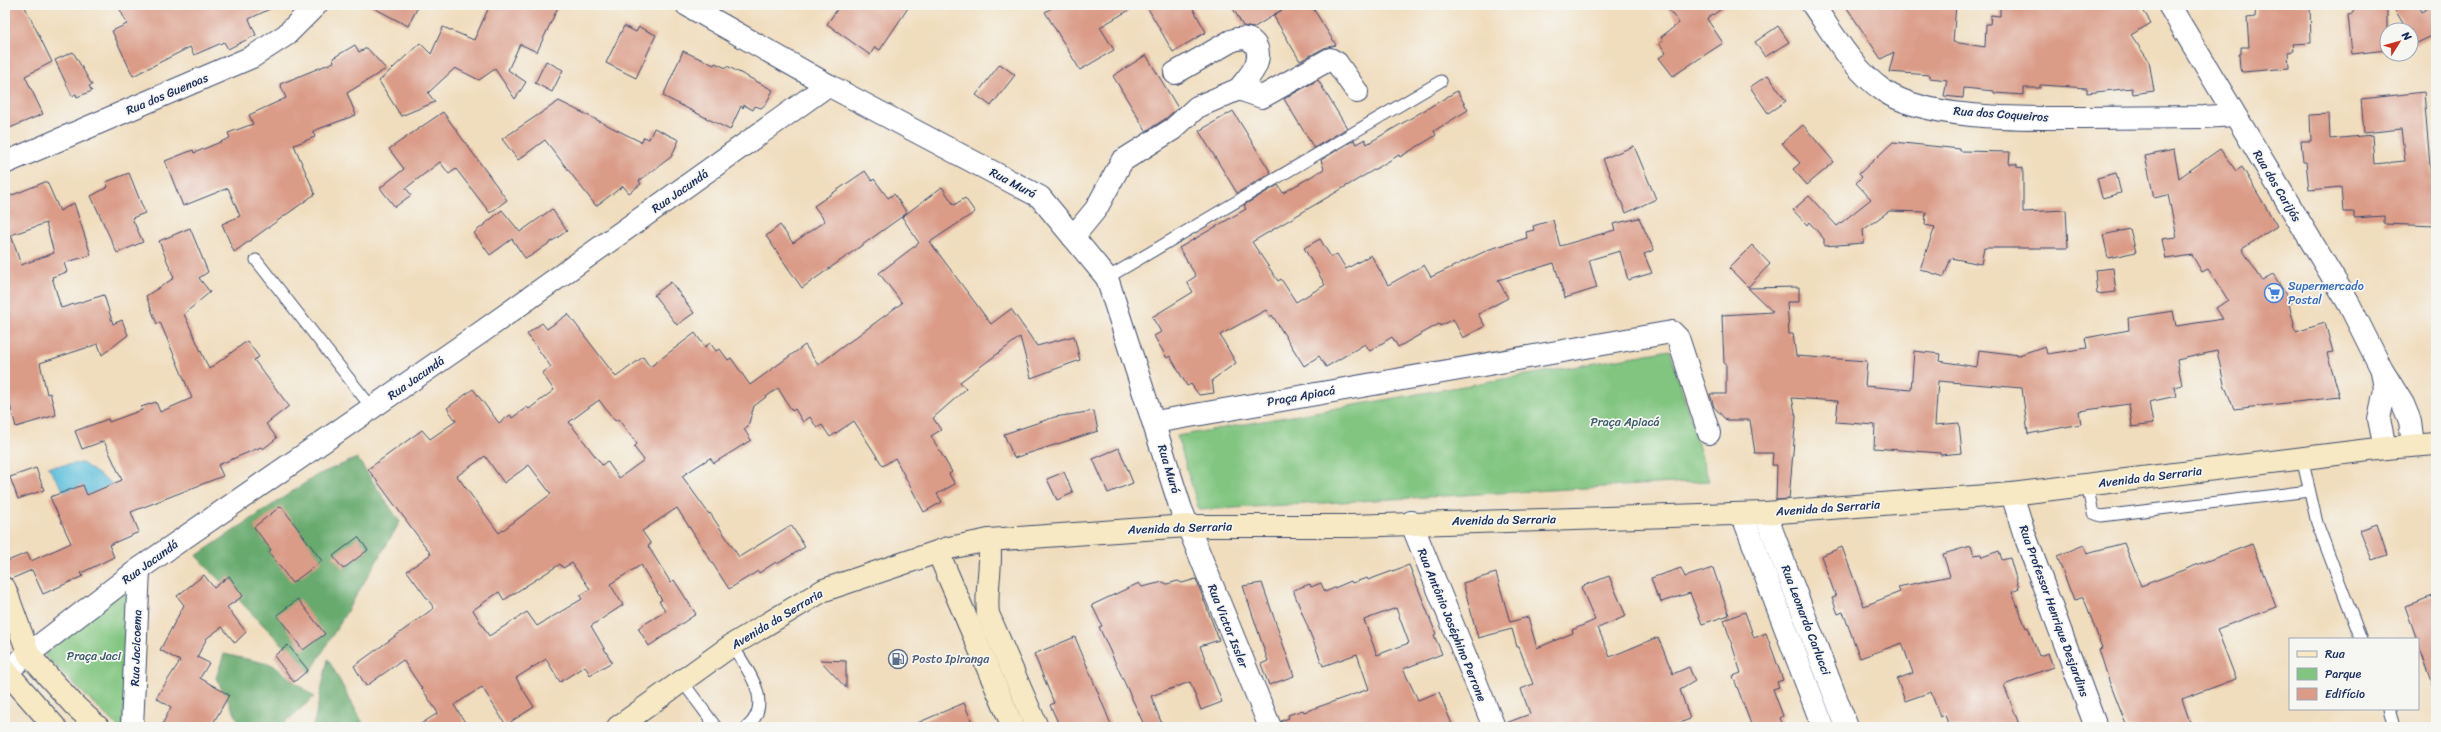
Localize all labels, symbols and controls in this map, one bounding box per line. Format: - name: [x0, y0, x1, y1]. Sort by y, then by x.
- north arrow: [2379, 22, 2419, 62]
- text: N: [2396, 27, 2417, 45]
- street label: Rua dos Guenoas: [122, 67, 212, 121]
- street label: Rua dos Coqueiros: [1953, 100, 2050, 128]
- street label: Rua dos Carijós: [2247, 146, 2308, 227]
- street label: Rua Murá: [986, 161, 1040, 205]
- street label: Rua Jacundá: [647, 163, 713, 219]
- place label: Supermercado Postal: [2288, 275, 2364, 311]
- supermarket icon: Supermercado Postal: [2263, 282, 2285, 304]
- street label: Rua Jacundá: [383, 350, 449, 406]
- street label: Praça Apiacá: [1265, 379, 1337, 413]
- park label: Praça Apiacá: [1591, 411, 1659, 433]
- street label: Rua Murá: [1151, 442, 1187, 496]
- street label: Avenida da Serraria: [2096, 460, 2204, 494]
- street label: Avenida da Serraria: [1774, 493, 1882, 523]
- street label: Avenida da Serraria: [1451, 508, 1557, 532]
- street label: Avenida da Serraria: [1127, 515, 1233, 541]
- street label: Rua Professor Henrique Desjardins: [2013, 522, 2096, 701]
- street label: Rua Jacundá: [117, 534, 183, 590]
- street label: Rua Antônio Joséphino Perrone: [1411, 545, 1493, 705]
- street label: Rua Leonardo Carlucci: [1775, 562, 1837, 679]
- street label: Rua Victor Issler: [1201, 581, 1255, 672]
- street label: Avenida da Serraria: [726, 582, 828, 656]
- street label: Rua Jacicoema: [124, 609, 148, 687]
- legend: [2289, 638, 2419, 710]
- text: Rua: [2325, 643, 2346, 665]
- park label: Praça Jaci: [67, 645, 122, 667]
- fuel station icon: Posto Ipiranga: [887, 648, 909, 670]
- place label: Posto Ipiranga: [912, 648, 990, 670]
- text: Parque: [2325, 663, 2362, 685]
- text: Edifício: [2325, 683, 2365, 705]

